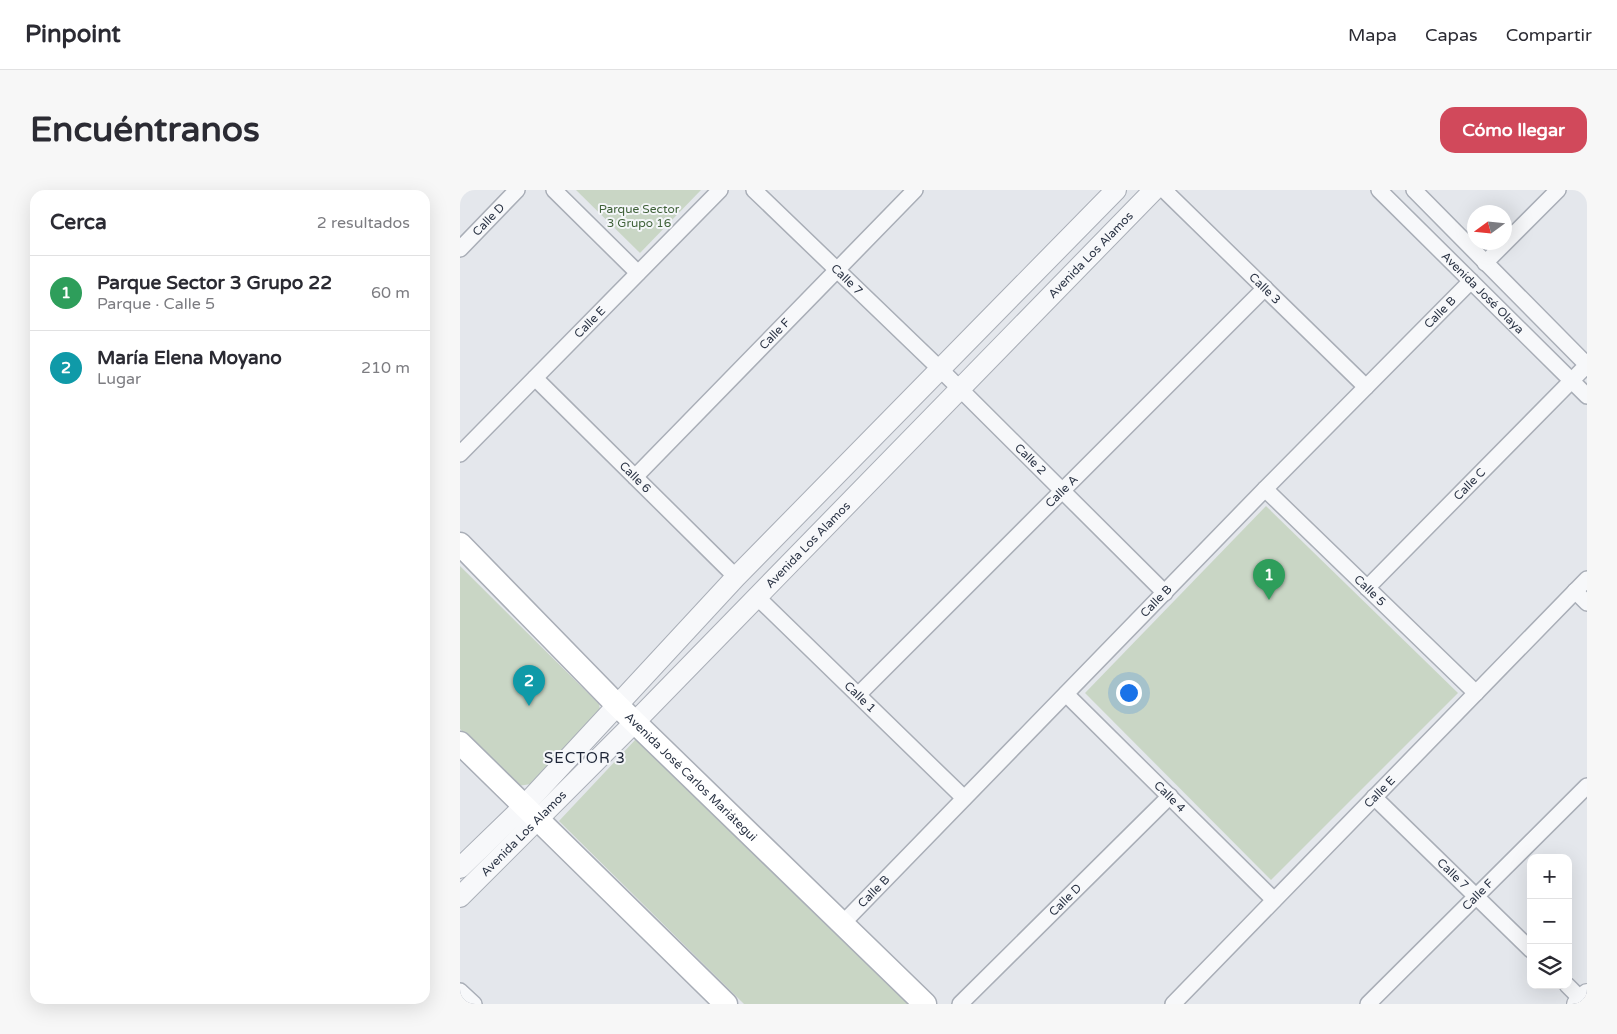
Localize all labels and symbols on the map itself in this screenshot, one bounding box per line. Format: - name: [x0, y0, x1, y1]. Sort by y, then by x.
- street label: Calle D: [470, 200, 507, 239]
- park label: Parque Sector 3 Grupo 16: [599, 202, 680, 230]
- north arrow: [1467, 205, 1512, 250]
- street label: Avenida Los Alamos: [1045, 209, 1136, 301]
- street label: Avenida José Olaya: [1439, 249, 1527, 337]
- street label: Calle 7: [828, 261, 866, 298]
- street label: Calle 3: [1246, 270, 1284, 307]
- street label: Calle B: [1421, 293, 1459, 331]
- street label: Calle E: [571, 303, 609, 341]
- street label: Calle F: [756, 315, 793, 352]
- street label: Calle 2: [1012, 441, 1049, 478]
- street label: Calle 6: [617, 459, 654, 496]
- street label: Calle C: [1451, 465, 1488, 503]
- street label: Calle A: [1043, 472, 1081, 510]
- street label: Avenida Los Alamos: [763, 499, 853, 591]
- pin: 1: [1253, 559, 1285, 600]
- street label: Calle 5: [1351, 572, 1389, 609]
- street label: Calle B: [1137, 582, 1175, 620]
- pin: 2: [513, 665, 545, 706]
- street label: Calle 1: [841, 679, 879, 715]
- your location: [1116, 680, 1142, 706]
- street label: Avenida José Carlos Mariátegui: [622, 710, 760, 844]
- district label: SECTOR 3: [544, 749, 626, 767]
- street label: Calle E: [1361, 773, 1398, 811]
- street label: Calle 4: [1151, 778, 1189, 816]
- street label: Avenida Los Alamos: [478, 788, 569, 879]
- street label: Calle 7: [1434, 855, 1471, 892]
- street label: Calle B: [855, 872, 892, 910]
- street label: Calle F: [1459, 876, 1496, 913]
- street label: Calle D: [1046, 881, 1084, 919]

